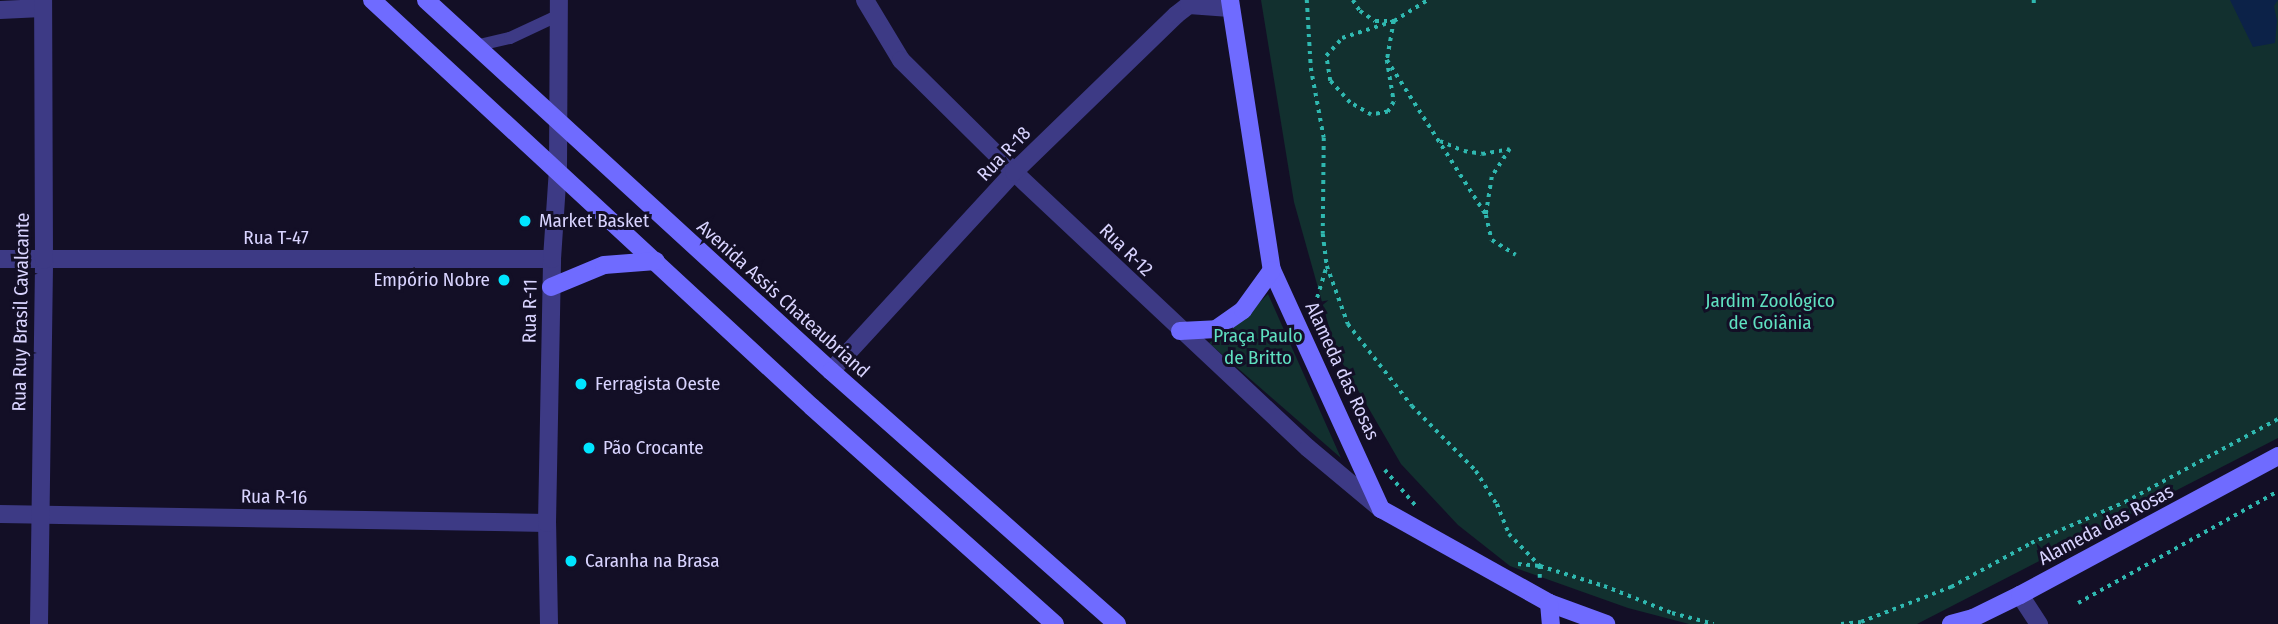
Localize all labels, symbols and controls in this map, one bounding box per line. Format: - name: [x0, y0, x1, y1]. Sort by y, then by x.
- street label: Rua R-18: [973, 122, 1035, 186]
- place label: Market Basket: [539, 210, 649, 232]
- street label: Rua Ruy Brasil Cavalcante: [8, 213, 34, 411]
- marker: Market Basket: [517, 213, 533, 229]
- street label: Avenida Assis Chateaubriand: [692, 216, 874, 382]
- street label: Rua R-12: [1095, 219, 1157, 281]
- street label: Rua T-47: [243, 227, 309, 249]
- place label: Empório Nobre: [374, 269, 490, 291]
- marker: Empório Nobre: [496, 272, 512, 288]
- street label: Rua R-11: [518, 279, 542, 343]
- park label: Jardim Zoológico de Goiânia: [1705, 290, 1835, 334]
- street label: Alameda das Rosas: [1300, 298, 1384, 444]
- park label: Praça Paulo de Britto: [1213, 325, 1303, 369]
- place label: Ferragista Oeste: [595, 373, 720, 395]
- marker: Ferragista Oeste: [573, 376, 589, 392]
- place label: Pão Crocante: [603, 437, 704, 459]
- marker: Pão Crocante: [581, 440, 597, 456]
- street label: Alameda das Rosas: [2035, 480, 2177, 570]
- street label: Rua R-16: [241, 485, 307, 509]
- place label: Caranha na Brasa: [585, 550, 720, 572]
- marker: Caranha na Brasa: [563, 553, 579, 569]

